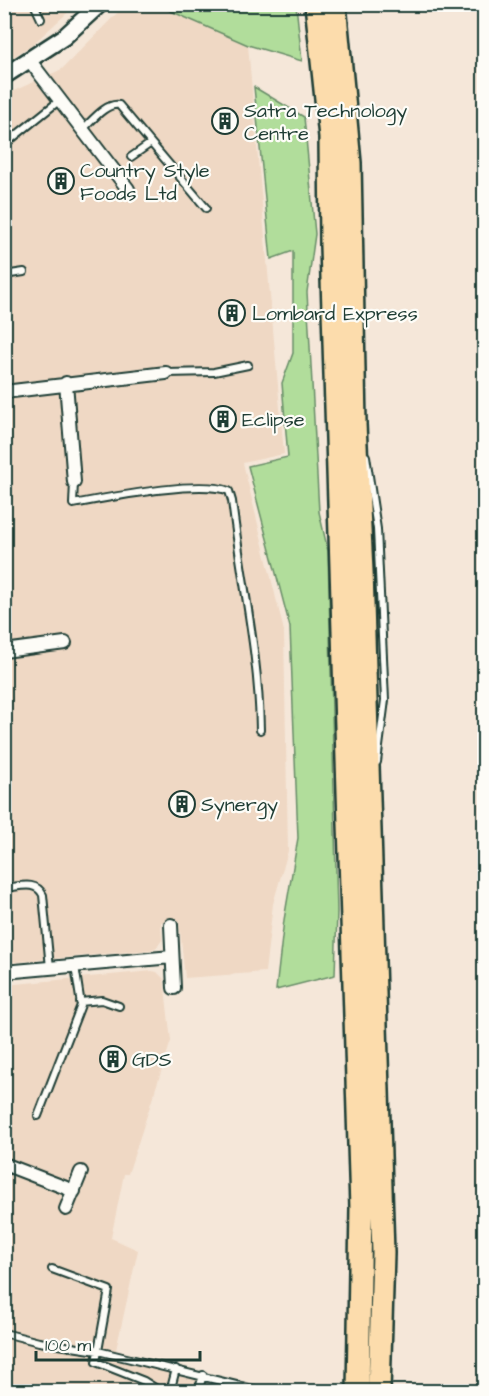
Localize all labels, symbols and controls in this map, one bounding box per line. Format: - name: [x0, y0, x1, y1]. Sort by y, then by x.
- place label: Satra Technology Centre: [244, 97, 407, 148]
- building icon: Satra Technology Centre: [210, 106, 240, 136]
- place label: Country Style Foods Ltd: [80, 157, 210, 208]
- building icon: Country Style Foods Ltd: [46, 166, 76, 196]
- building icon: Lombard Express: [217, 298, 247, 328]
- place label: Lombard Express: [252, 300, 418, 328]
- building icon: Eclipse: [208, 404, 238, 434]
- place label: Eclipse: [242, 406, 305, 434]
- building icon: Synergy: [167, 789, 197, 819]
- place label: Synergy: [201, 791, 278, 820]
- building icon: GDS: [98, 1044, 128, 1074]
- place label: GDS: [132, 1046, 172, 1074]
- scale bar: [36, 1324, 200, 1362]
- text: 100 m: [45, 1333, 91, 1358]

